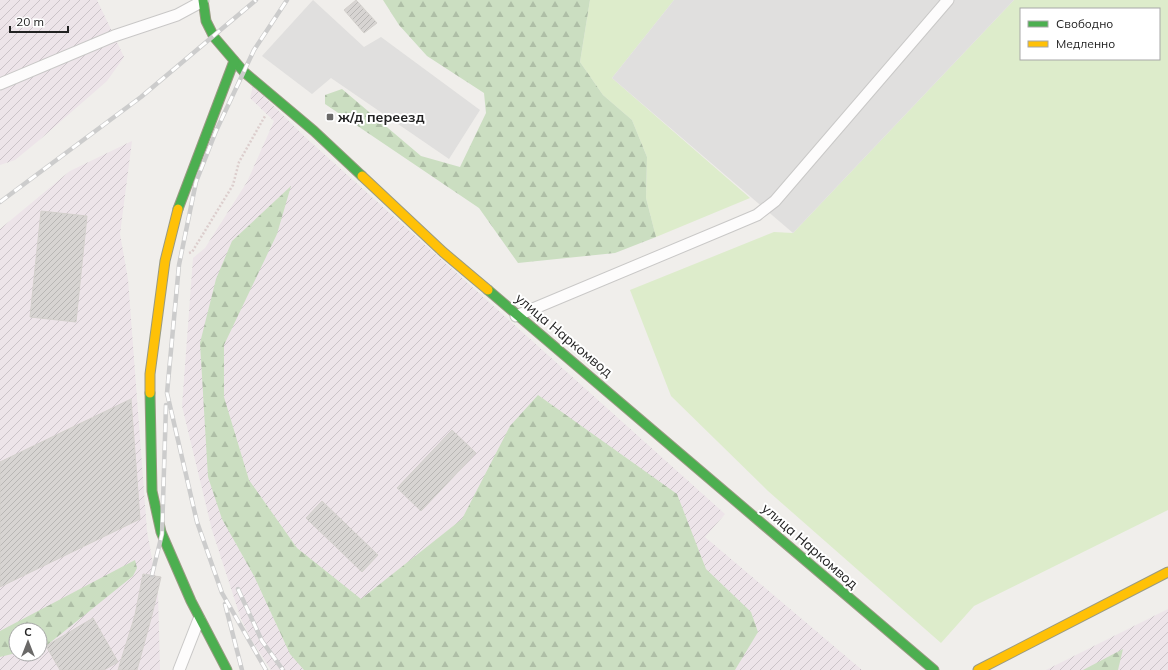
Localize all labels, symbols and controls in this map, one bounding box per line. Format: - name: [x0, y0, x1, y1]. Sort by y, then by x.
- scale bar: [10, 8, 68, 34]
- legend: [1020, 8, 1160, 60]
- text: 20 m: [16, 14, 44, 29]
- text: Свободно: [1056, 16, 1113, 31]
- text: Медленно: [1056, 36, 1115, 51]
- place label: ж/д переезд: [337, 108, 425, 126]
- marker: ж/д переезд: [325, 112, 335, 122]
- street label: улица Наркомвод: [512, 289, 617, 381]
- street label: улица Наркомвод: [758, 499, 862, 593]
- north arrow: [8, 622, 48, 662]
- text: С: [24, 625, 32, 639]

